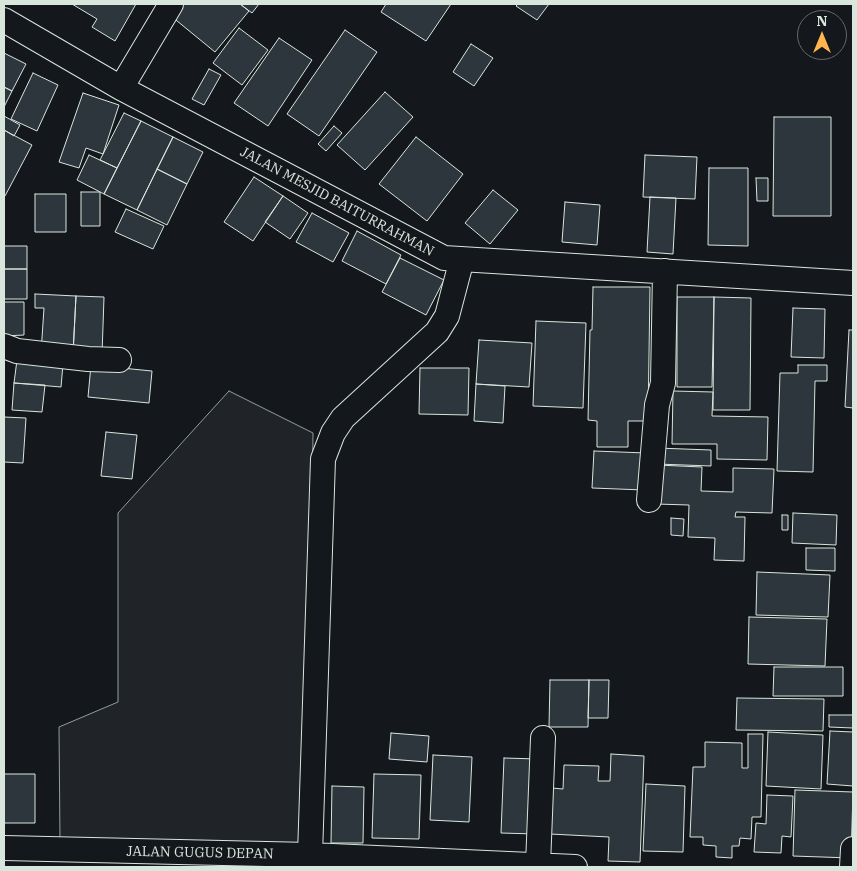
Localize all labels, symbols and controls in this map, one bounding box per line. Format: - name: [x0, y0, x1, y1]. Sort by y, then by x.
- north arrow: [797, 10, 847, 60]
- text: N: [816, 12, 828, 30]
- street label: JALAN MESJID BAITURRAHMAN: [237, 144, 437, 260]
- street label: JALAN GUGUS DEPAN: [126, 843, 274, 863]

